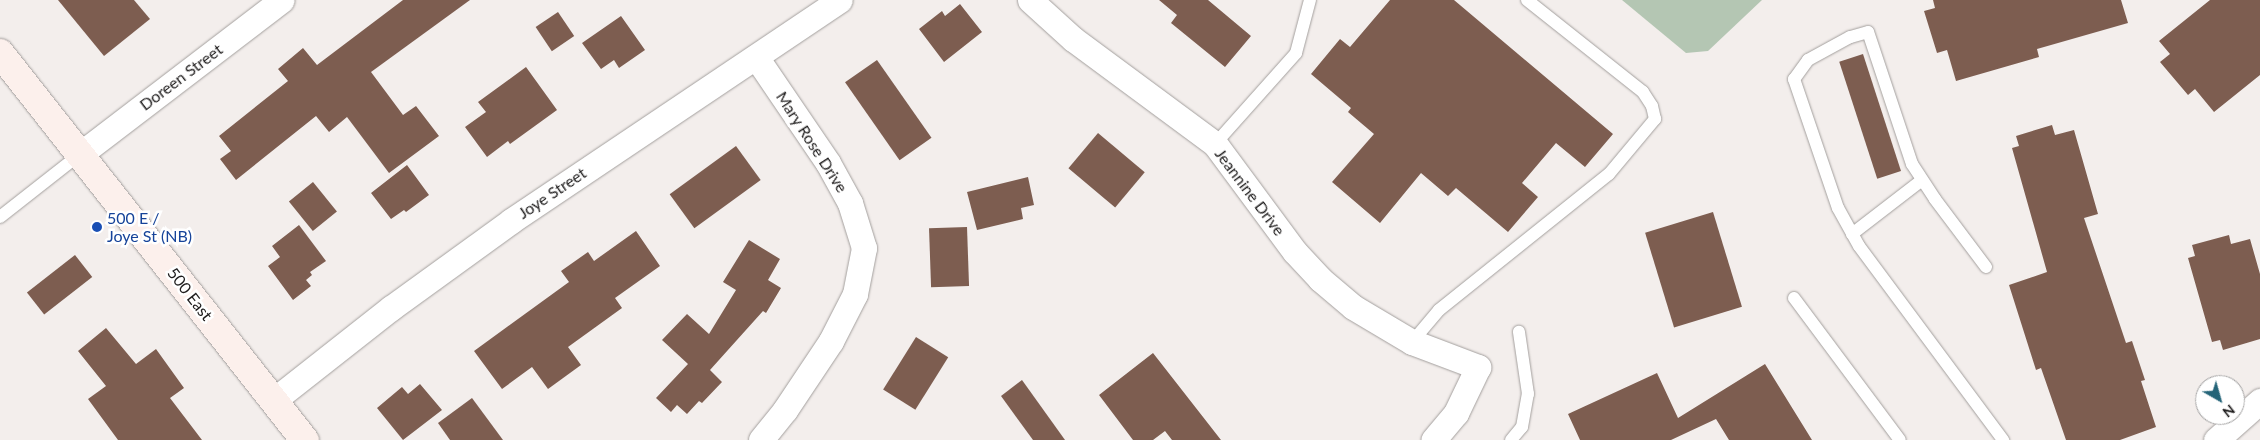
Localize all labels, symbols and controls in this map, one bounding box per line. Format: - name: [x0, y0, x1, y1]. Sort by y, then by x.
- street label: Doreen Street: [136, 40, 226, 114]
- street label: Mary Rose Drive: [772, 88, 852, 196]
- street label: Jeannine Drive: [1211, 145, 1289, 239]
- street label: Joye Street: [514, 163, 590, 223]
- place label: 500 E / Joye St (NB): [107, 208, 192, 246]
- marker: 500 E / Joye St (NB): [91, 221, 103, 233]
- street label: 500 East: [163, 264, 217, 324]
- north arrow: [2195, 375, 2245, 425]
- text: N: [2219, 401, 2238, 421]

